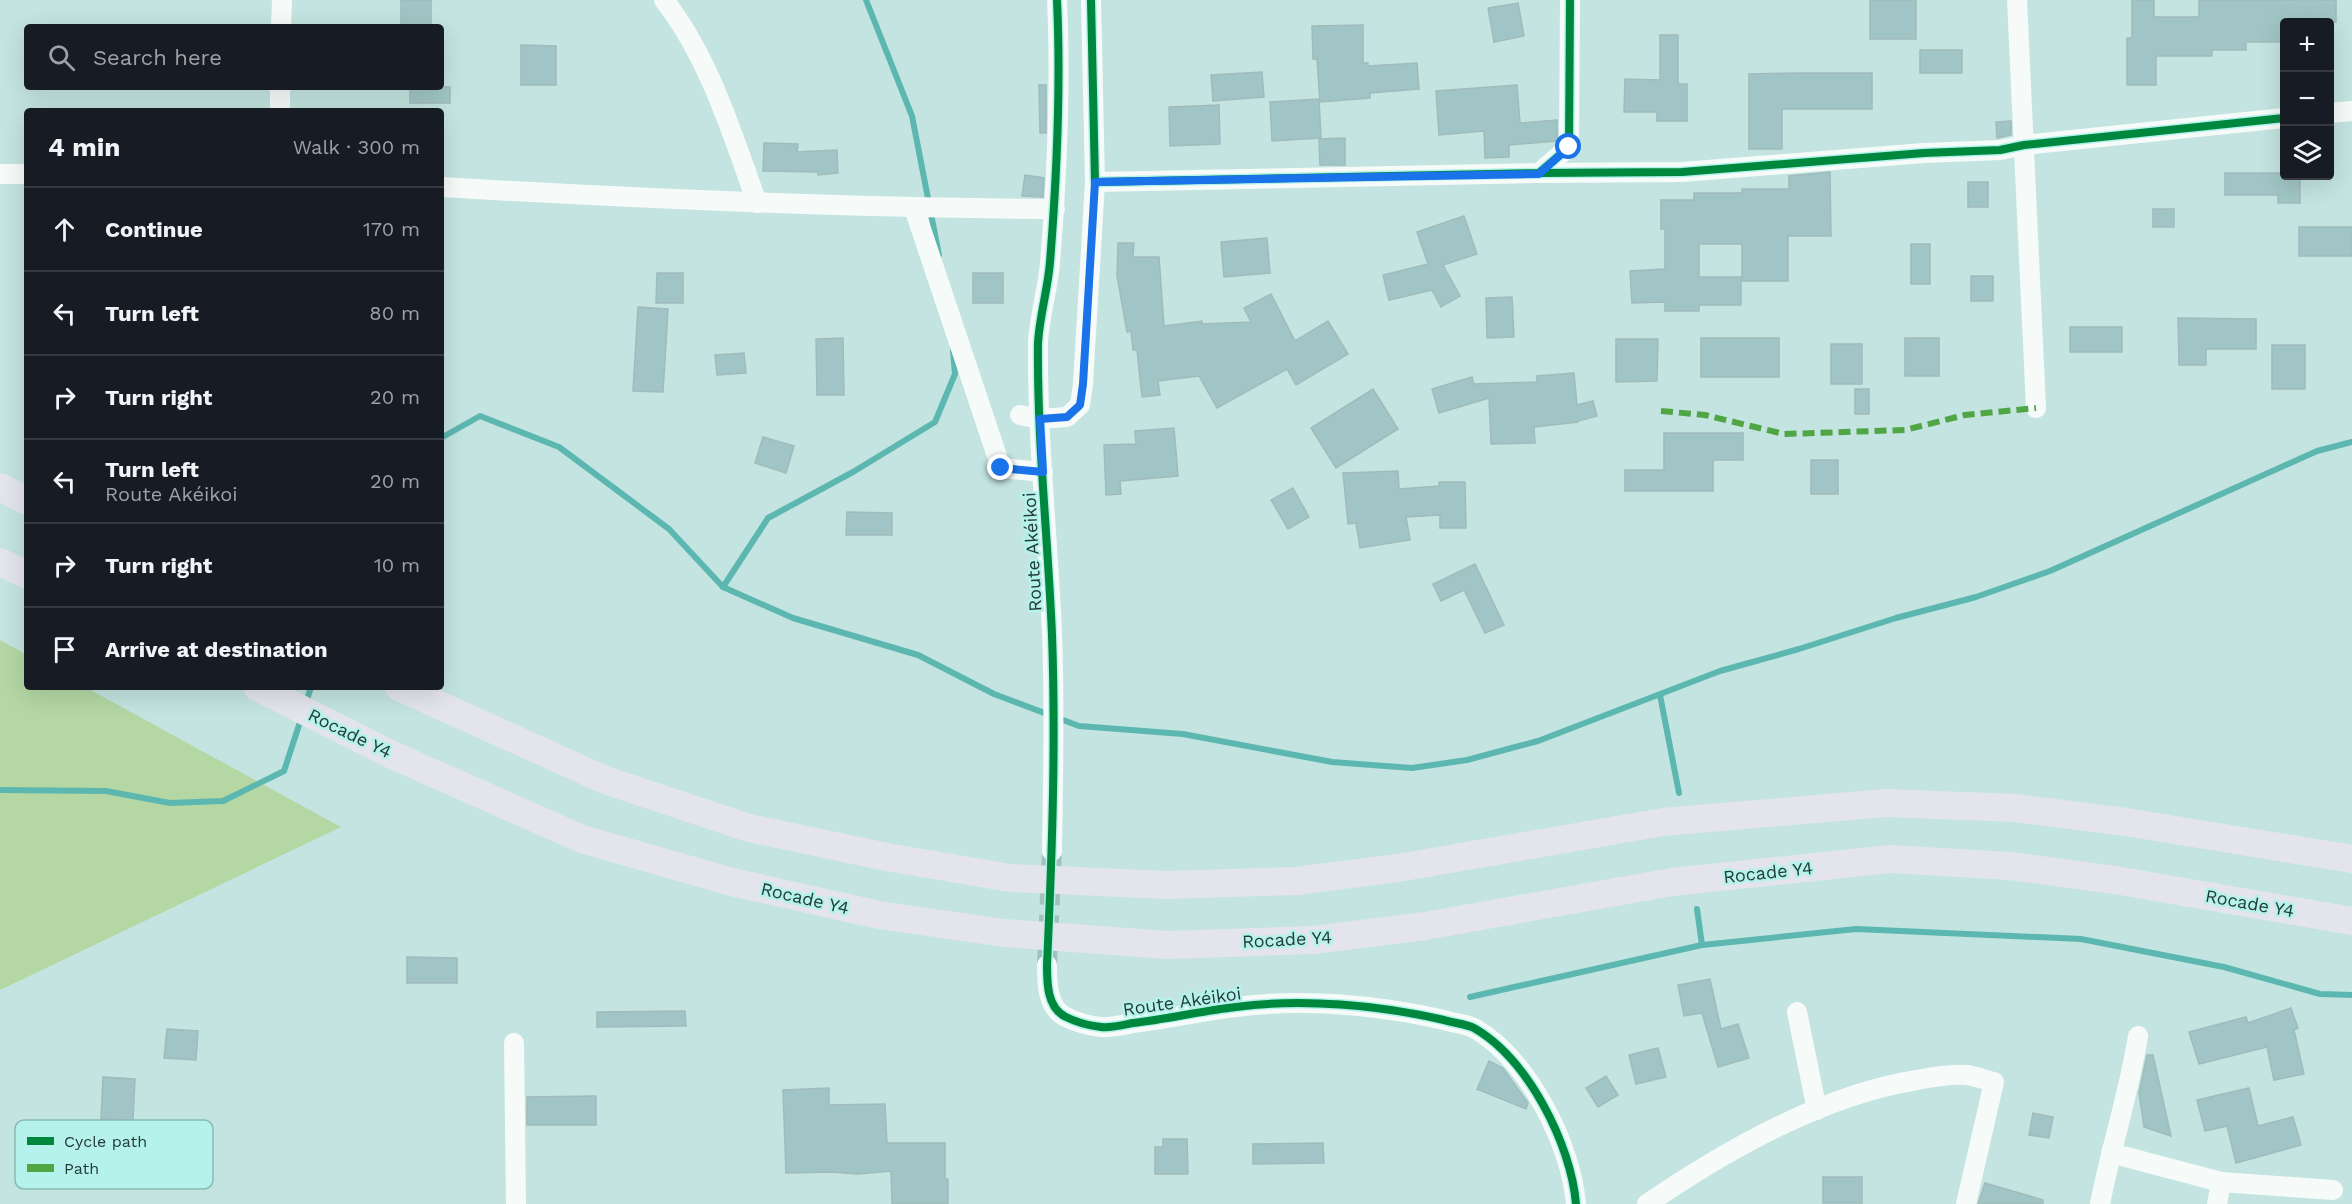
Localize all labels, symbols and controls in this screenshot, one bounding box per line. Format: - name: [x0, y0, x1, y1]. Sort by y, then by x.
- map controls: [2280, 18, 2334, 180]
- button: +: [2280, 18, 2334, 72]
- search box: [24, 24, 444, 90]
- icon: search: [45, 41, 78, 74]
- text: Search here: [93, 45, 222, 70]
- button: −: [2280, 72, 2334, 126]
- button: layers: [2280, 126, 2334, 180]
- text: 4 min: [48, 132, 120, 162]
- route start: [1555, 133, 1581, 159]
- text: Walk · 300 m: [293, 135, 420, 159]
- icon: ahead: [48, 213, 81, 246]
- text: Continue: [105, 217, 203, 242]
- text: 170 m: [363, 217, 420, 241]
- icon: left: [48, 297, 81, 330]
- text: Turn left: [105, 301, 199, 326]
- text: 80 m: [369, 301, 420, 325]
- icon: right: [48, 381, 81, 414]
- text: Turn right: [105, 385, 212, 410]
- text: 20 m: [370, 385, 420, 409]
- route end: [987, 454, 1013, 480]
- text: Turn left: [105, 457, 199, 482]
- icon: left: [48, 465, 81, 498]
- text: 20 m: [370, 469, 420, 493]
- text: Route Akéikoi: [105, 482, 238, 506]
- street label: Route Akéikoi: [1018, 492, 1046, 612]
- icon: right: [48, 549, 81, 582]
- text: Turn right: [105, 553, 212, 578]
- text: 10 m: [374, 553, 420, 577]
- icon: arrive: [48, 633, 81, 666]
- text: Arrive at destination: [105, 637, 328, 662]
- street label: Rocade Y4: [305, 704, 395, 762]
- street label: Rocade Y4: [1722, 857, 1814, 887]
- street label: Rocade Y4: [759, 878, 851, 918]
- street label: Rocade Y4: [2204, 885, 2296, 921]
- street label: Rocade Y4: [1241, 926, 1333, 952]
- street label: Route Akéikoi: [1121, 982, 1243, 1020]
- legend: [15, 1120, 213, 1189]
- text: Cycle path: [64, 1132, 147, 1151]
- text: Path: [64, 1159, 99, 1178]

